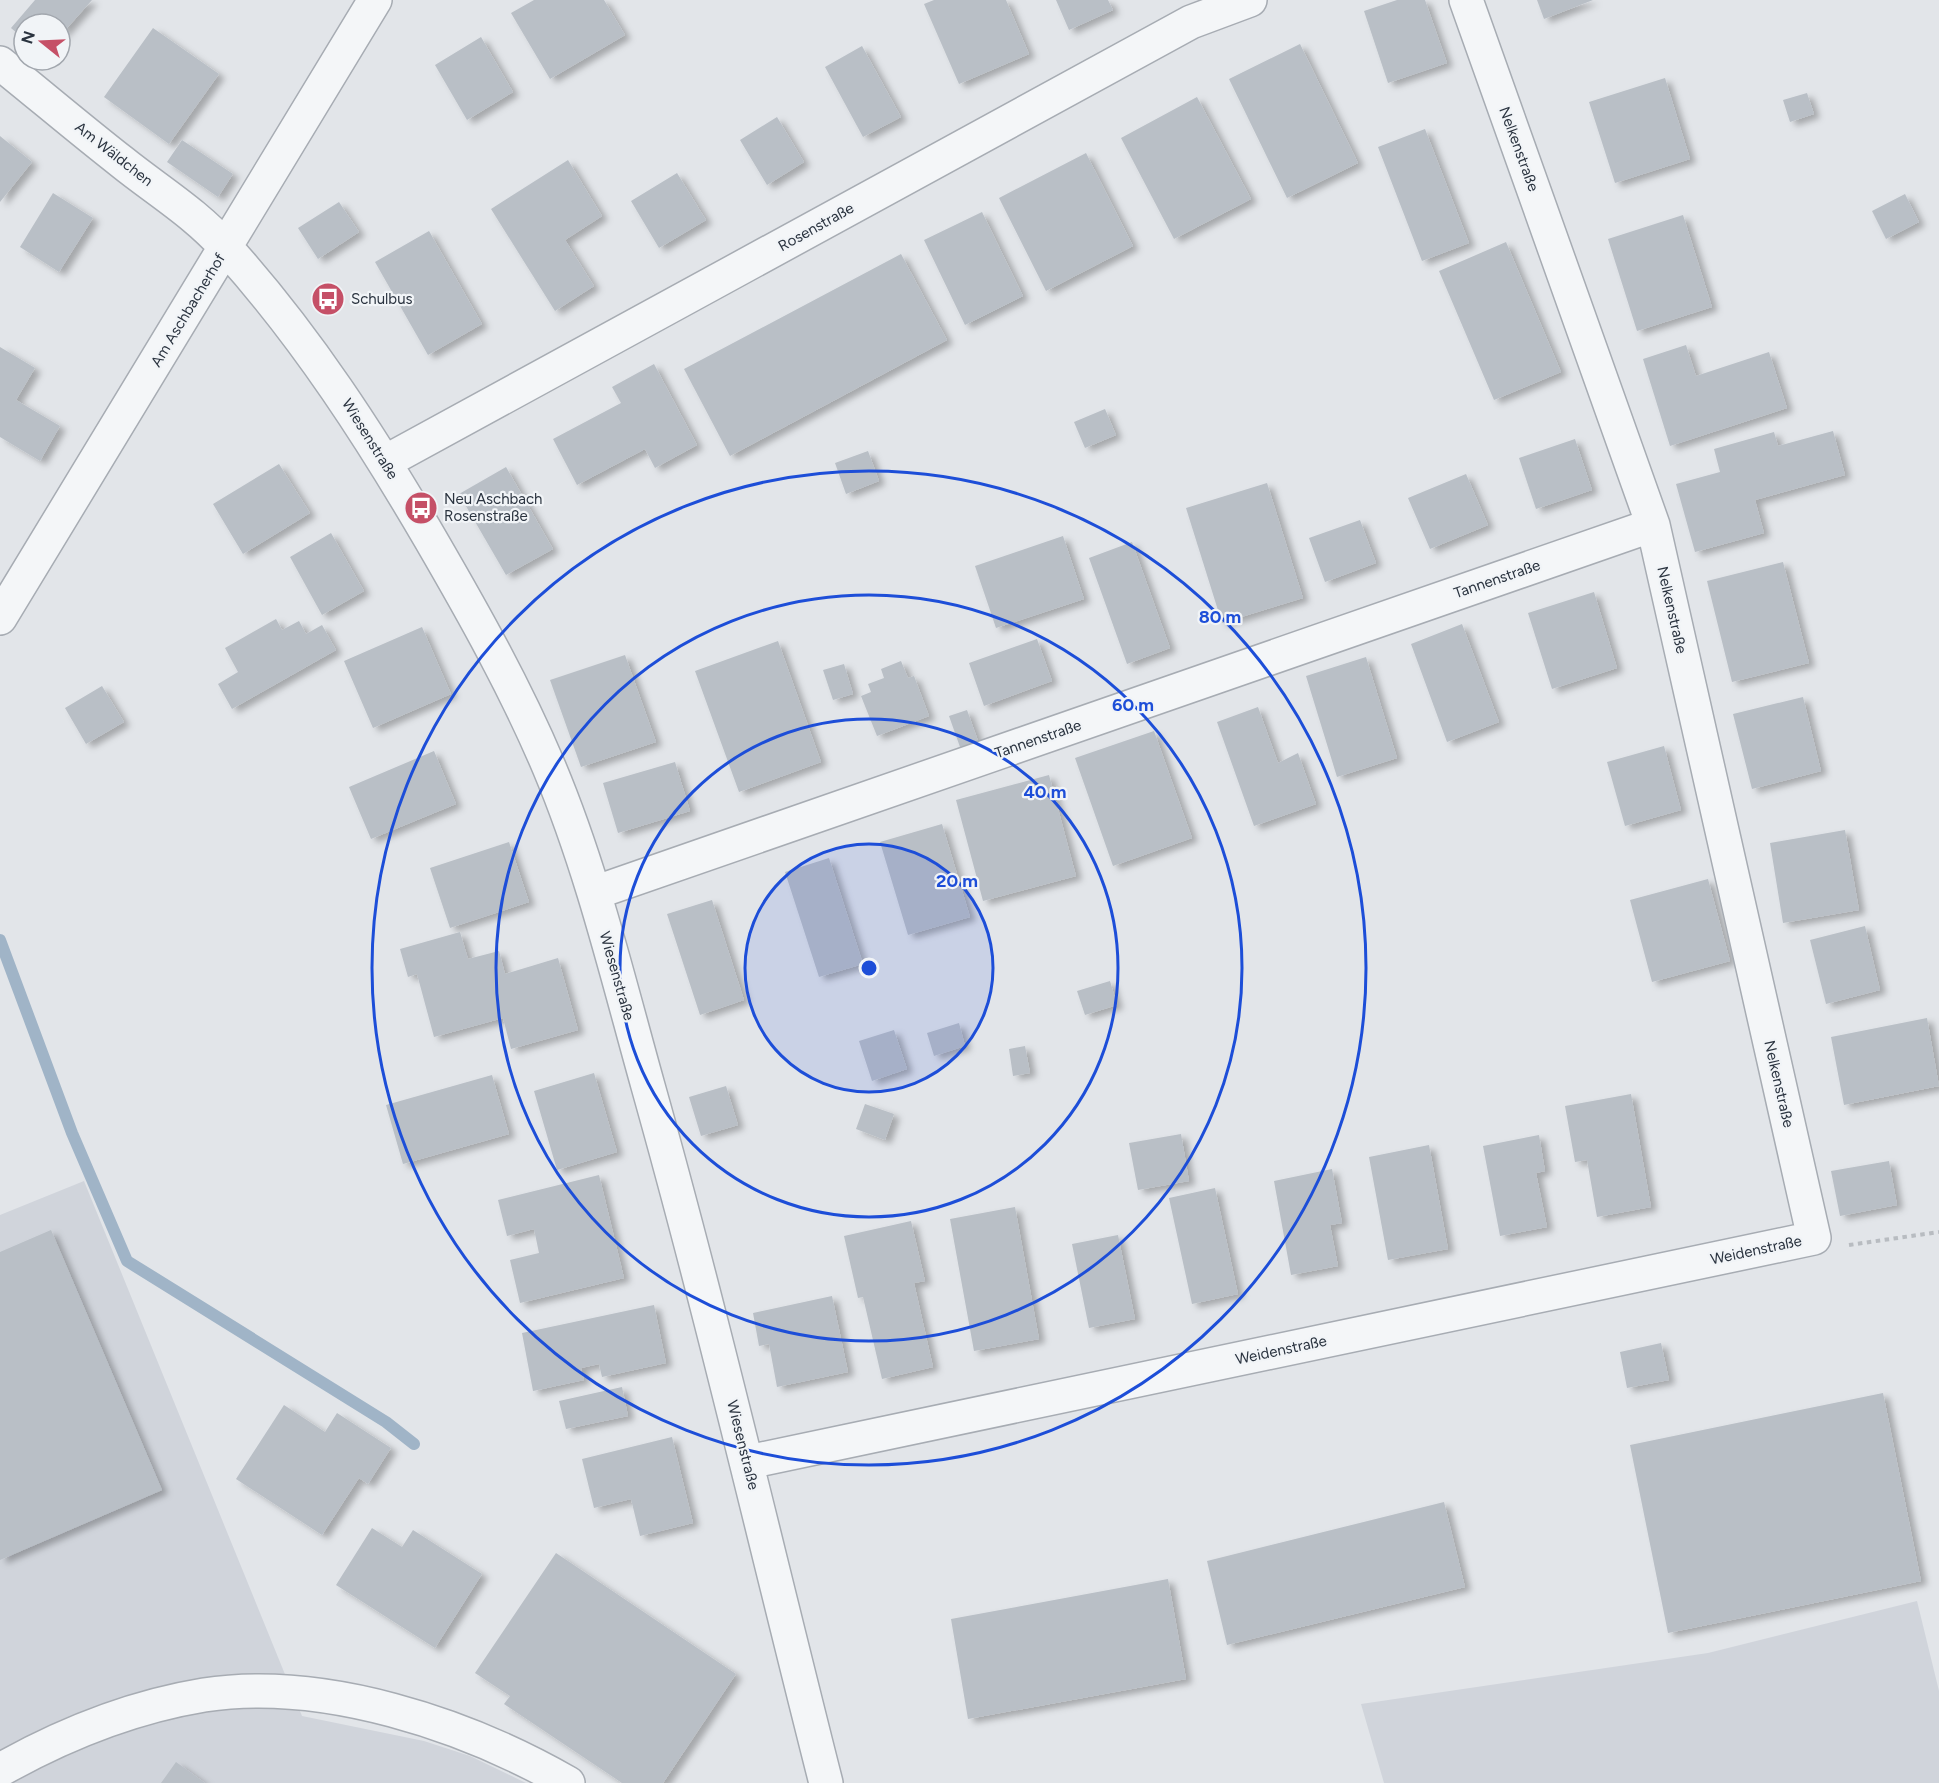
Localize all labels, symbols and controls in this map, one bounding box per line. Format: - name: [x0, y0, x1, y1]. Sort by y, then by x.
- north arrow: [12, 12, 72, 72]
- text: N: [17, 29, 39, 46]
- street label: Nelkenstraße: [1495, 104, 1543, 194]
- street label: Am Wäldchen: [72, 118, 156, 190]
- street label: Rosenstraße: [775, 199, 857, 255]
- street label: Am Aschbacherhof: [147, 250, 229, 370]
- bus stop icon: Schulbus: [310, 281, 346, 317]
- place label: Schulbus: [351, 290, 413, 308]
- street label: Wiesenstraße: [338, 395, 402, 483]
- bus stop icon: Neu Aschbach Rosenstraße: [403, 490, 439, 526]
- place label: Neu Aschbach Rosenstraße: [444, 490, 542, 525]
- street label: Tannenstraße: [1451, 556, 1543, 602]
- street label: Nelkenstraße: [1653, 565, 1691, 655]
- text: 80 m: [1199, 606, 1241, 628]
- text: 60 m: [1112, 694, 1154, 716]
- street label: Tannenstraße: [992, 716, 1084, 762]
- text: 40 m: [1023, 781, 1067, 803]
- text: 20 m: [936, 870, 978, 892]
- street label: Wiesenstraße: [596, 929, 638, 1023]
- centre of rings: [859, 958, 879, 978]
- street label: Nelkenstraße: [1760, 1039, 1798, 1129]
- street label: Weidenstraße: [1709, 1232, 1803, 1268]
- street label: Weidenstraße: [1234, 1332, 1328, 1368]
- street label: Wiesenstraße: [723, 1398, 763, 1492]

